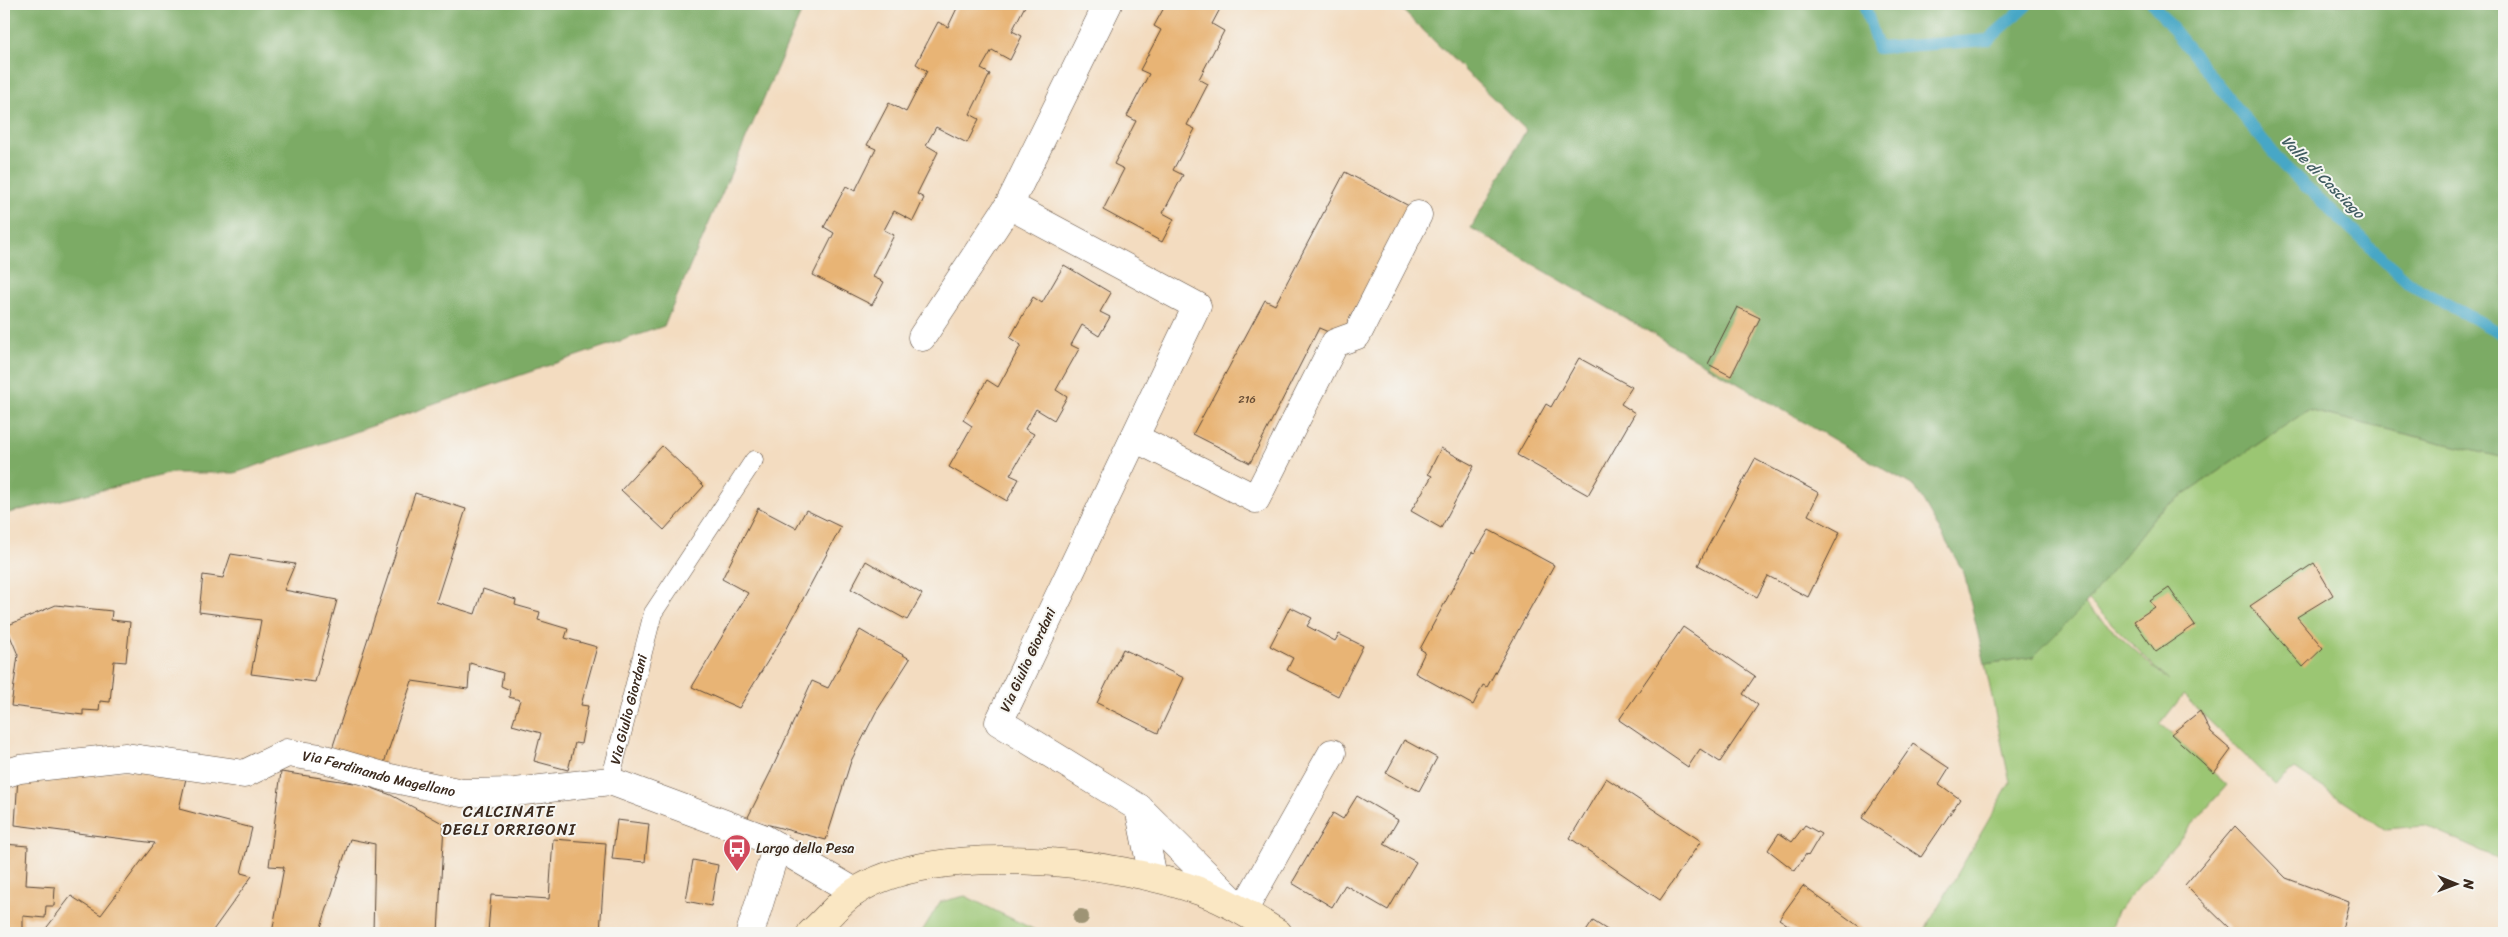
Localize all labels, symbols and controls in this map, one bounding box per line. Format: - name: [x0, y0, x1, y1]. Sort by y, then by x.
- water label: Valle di Casciago: [2275, 129, 2372, 226]
- house number: 216: [1238, 390, 1256, 409]
- street label: Via Giulio Giordani: [993, 603, 1064, 716]
- street label: Via Giulio Giordani: [602, 650, 655, 767]
- street label: Via Ferdinando Magellano: [301, 743, 458, 804]
- district label: CALCINATE DEGLI ORRIGONI: [442, 797, 577, 844]
- bus stop icon: Largo della Pesa: [722, 833, 752, 872]
- place label: Largo della Pesa: [756, 836, 854, 861]
- north arrow: [2430, 860, 2480, 910]
- text: N: [2456, 878, 2481, 890]

